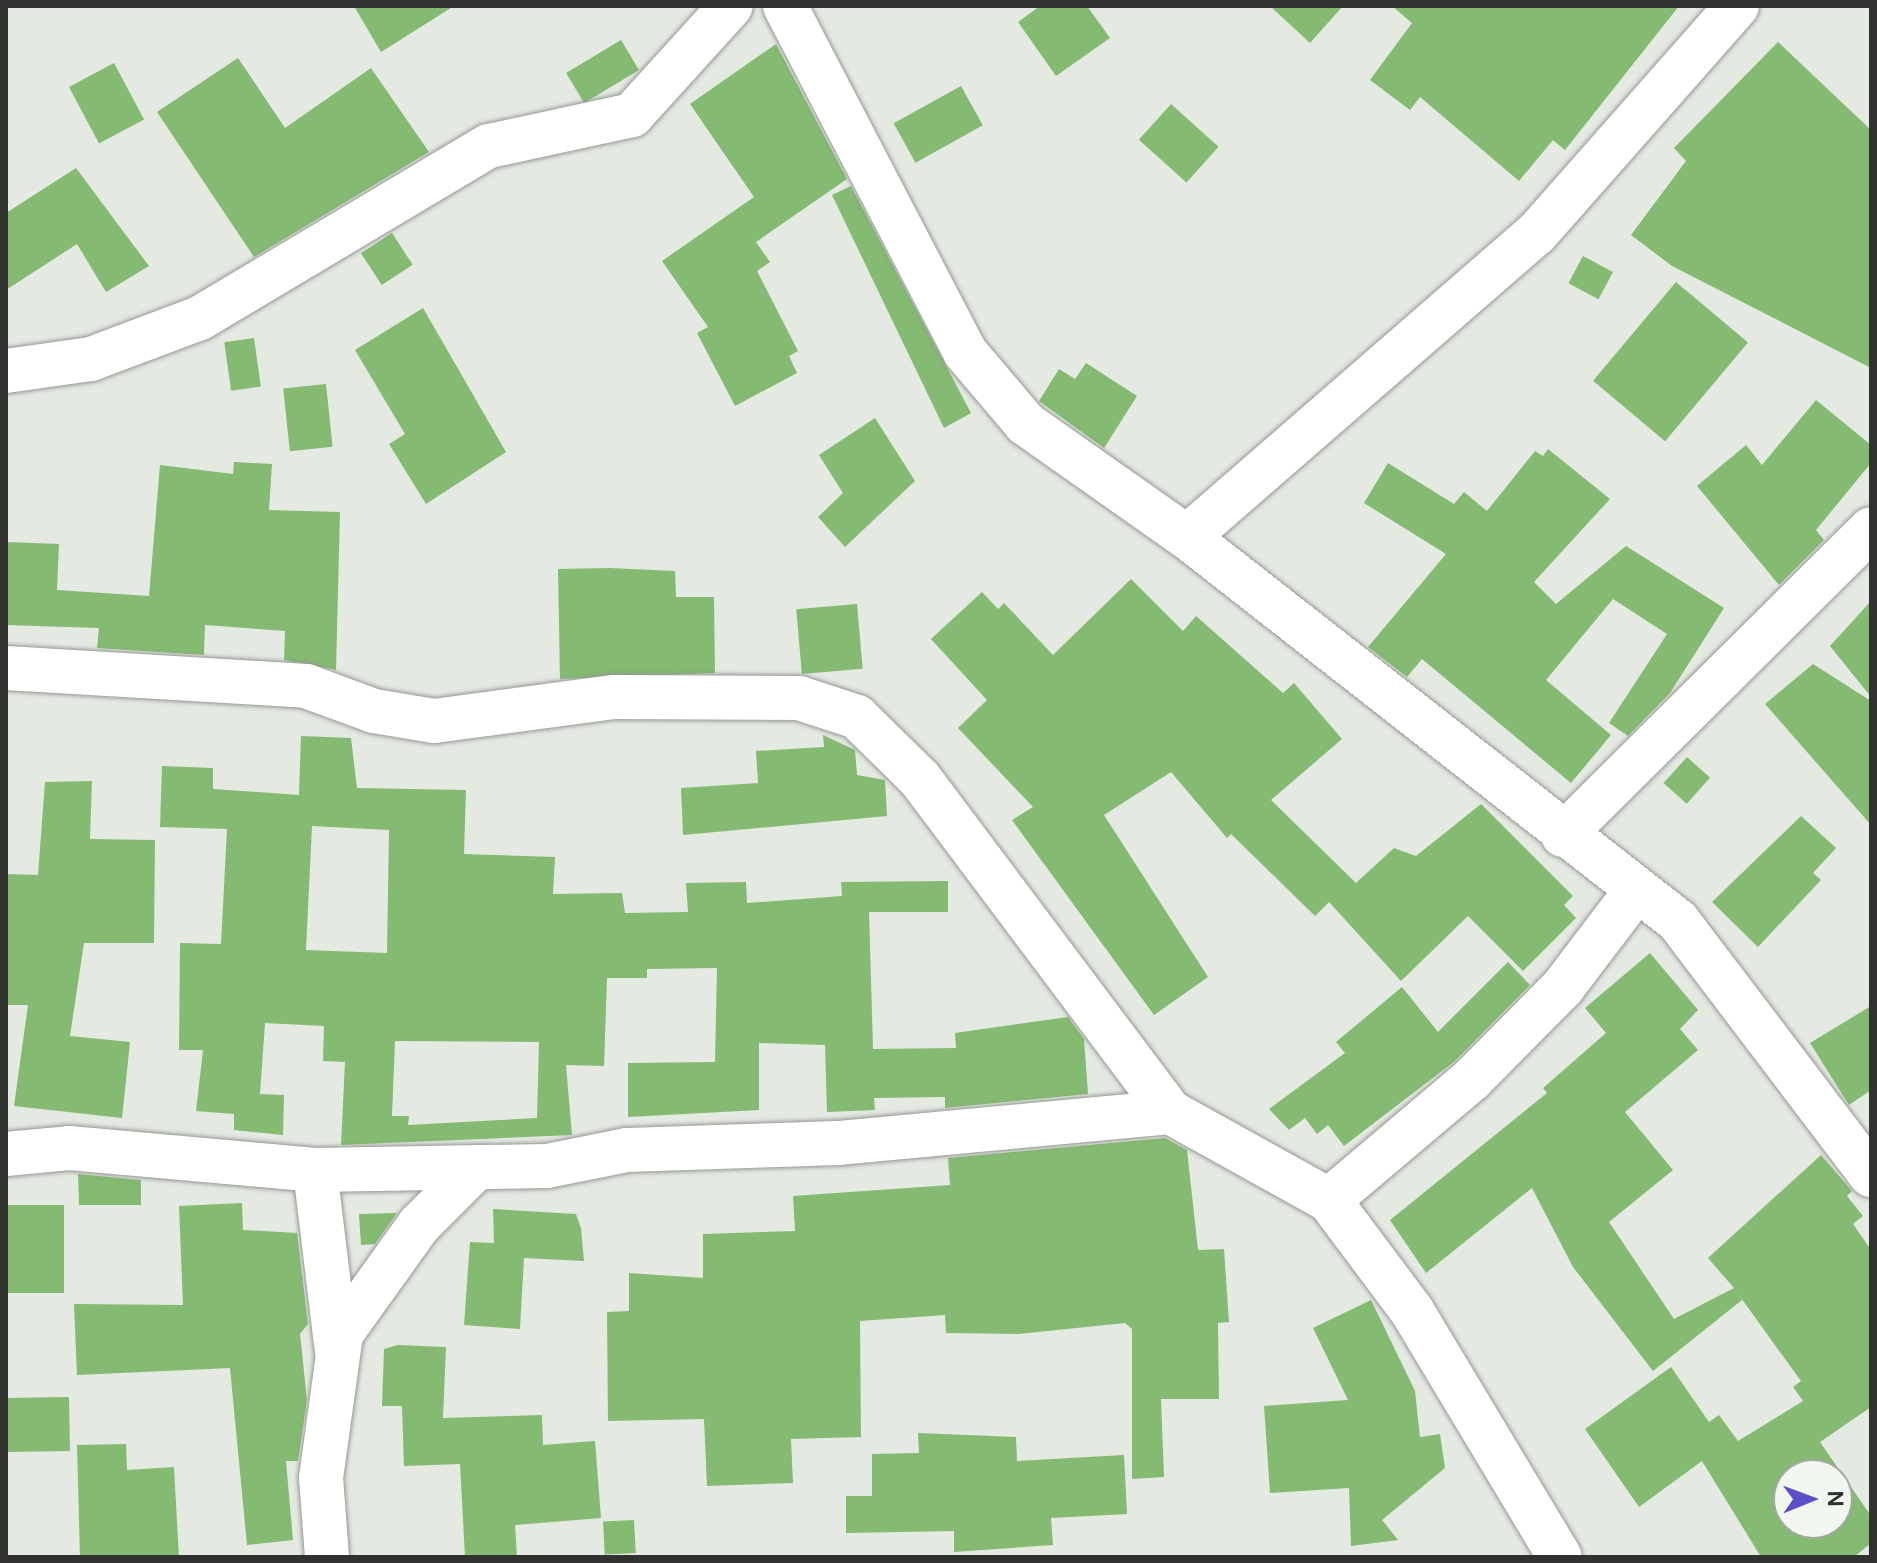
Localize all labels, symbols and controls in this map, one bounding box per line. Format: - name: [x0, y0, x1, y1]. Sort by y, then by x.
- north arrow: [1773, 1459, 1853, 1539]
- text: N: [1821, 1490, 1850, 1507]

